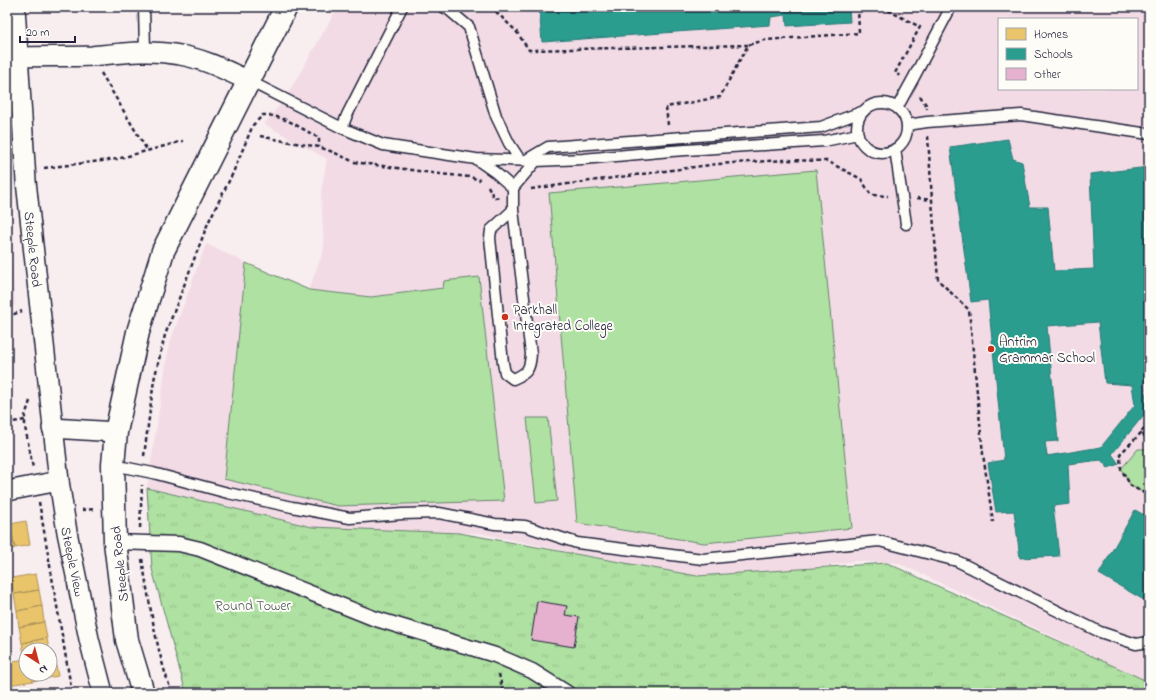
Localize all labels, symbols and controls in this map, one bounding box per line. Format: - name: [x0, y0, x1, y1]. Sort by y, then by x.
- scale bar: [20, 18, 75, 44]
- legend: [998, 18, 1138, 90]
- text: 20 m: [26, 24, 49, 42]
- text: Homes: [1034, 26, 1068, 44]
- text: Schools: [1034, 46, 1073, 64]
- text: Other: [1034, 66, 1061, 84]
- street label: Steeple Road: [17, 210, 47, 288]
- place label: Parkhall Integrated College: [513, 300, 614, 338]
- marker: Parkhall Integrated College: [500, 312, 510, 322]
- place label: Antrim Grammar School: [999, 332, 1095, 369]
- marker: Antrim Grammar School: [986, 344, 996, 354]
- street label: Steeple View: [54, 525, 89, 599]
- street label: Steeple Road: [106, 525, 135, 603]
- park label: Round Tower: [215, 596, 292, 617]
- north arrow: [18, 642, 58, 682]
- text: N: [36, 661, 51, 678]

